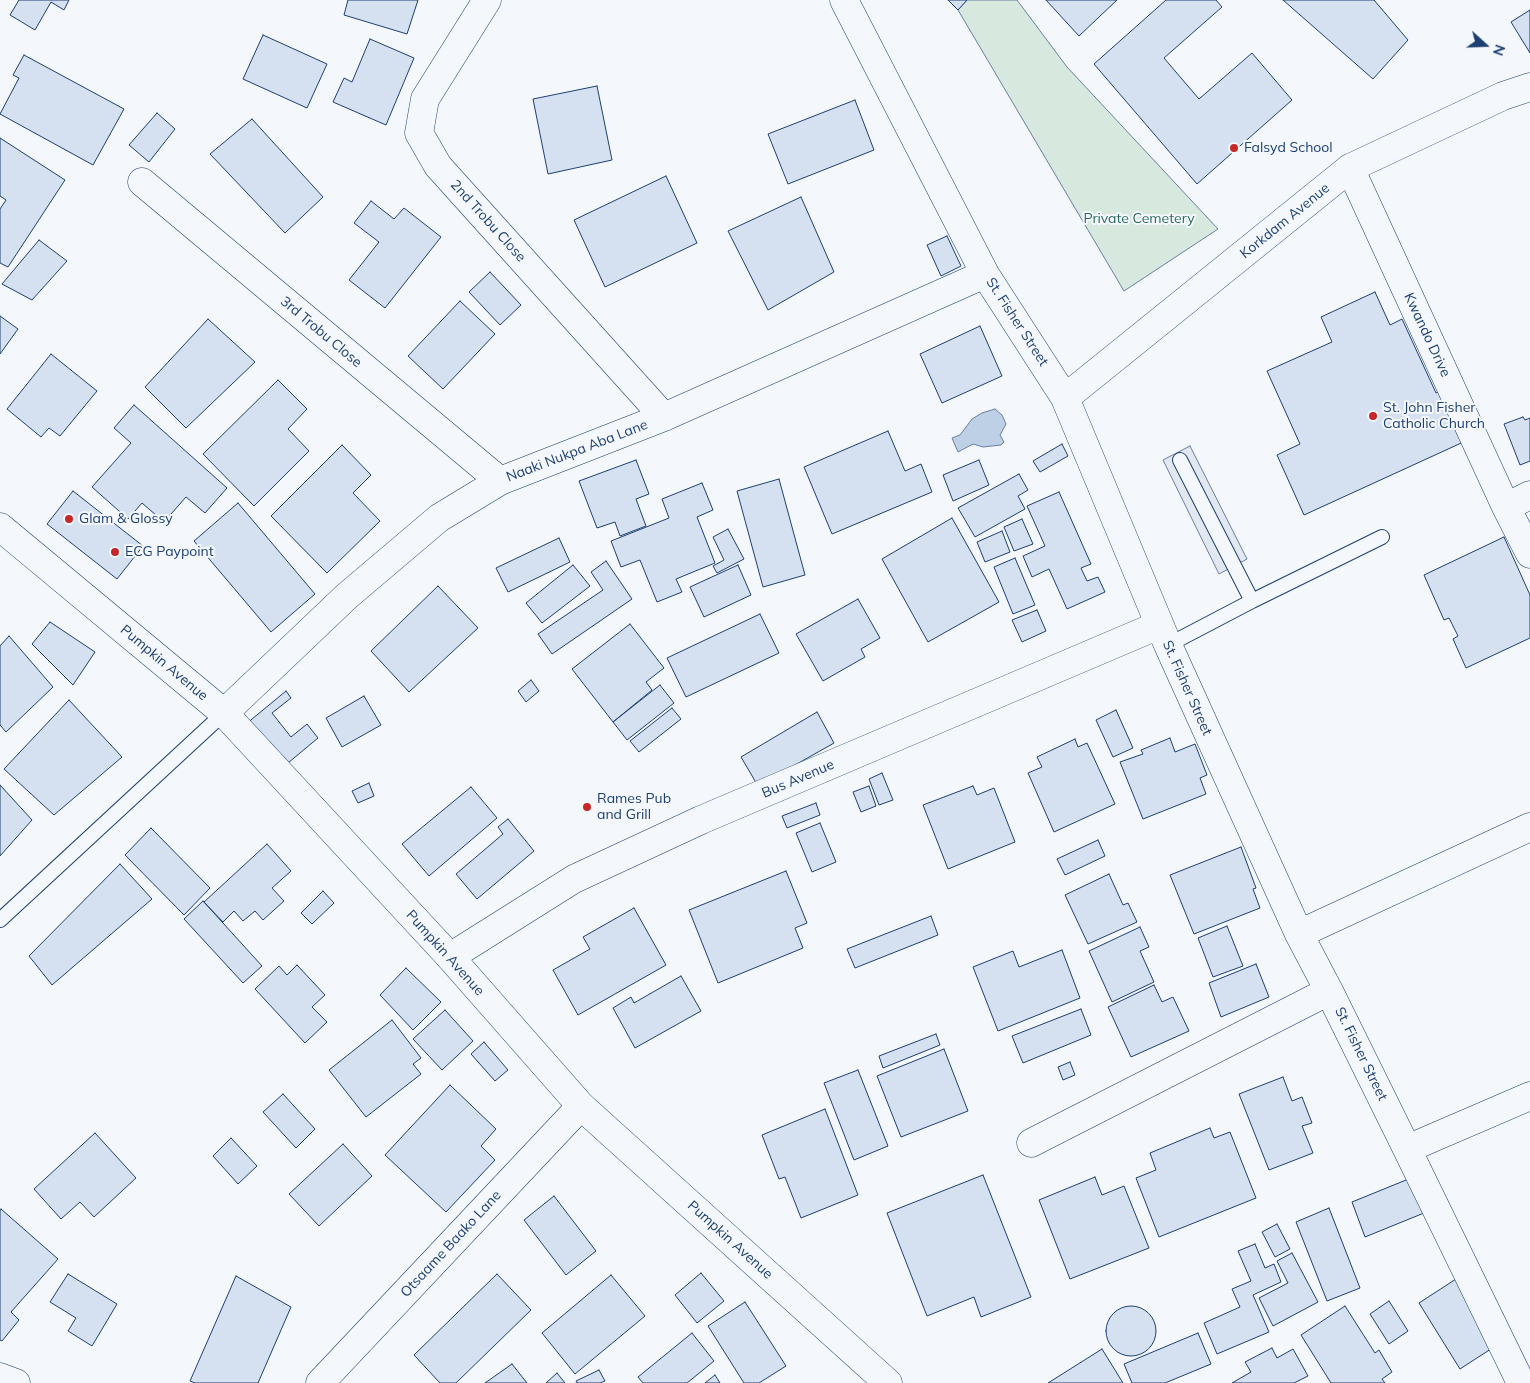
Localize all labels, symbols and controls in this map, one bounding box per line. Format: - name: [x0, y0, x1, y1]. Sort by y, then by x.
- north arrow: [1460, 20, 1510, 70]
- text: N: [1489, 42, 1509, 58]
- place label: Falsyd School: [1244, 140, 1333, 156]
- marker: Falsyd School: [1228, 142, 1240, 154]
- street label: 2nd Trobu Close: [447, 177, 529, 265]
- street label: Korkdam Avenue: [1237, 180, 1333, 262]
- park label: Private Cemetery: [1083, 211, 1195, 227]
- street label: St. Fisher Street: [982, 275, 1052, 369]
- street label: Kwando Drive: [1400, 290, 1454, 380]
- street label: 3rd Trobu Close: [277, 293, 365, 371]
- place label: St. John Fisher Catholic Church: [1383, 400, 1485, 432]
- marker: St. John Fisher Catholic Church: [1367, 410, 1379, 422]
- street label: Naaki Nukpa Aba Lane: [504, 416, 650, 486]
- place label: Glam & Glossy: [79, 511, 173, 527]
- marker: Glam & Glossy: [63, 513, 75, 525]
- place label: ECG Paypoint: [125, 544, 214, 560]
- marker: ECG Paypoint: [109, 546, 121, 558]
- street label: Pumpkin Avenue: [117, 622, 211, 704]
- street label: St. Fisher Street: [1159, 638, 1215, 738]
- street label: Bus Avenue: [759, 756, 837, 802]
- place label: Rames Pub and Grill: [597, 791, 671, 824]
- marker: Rames Pub and Grill: [581, 801, 593, 813]
- street label: Pumpkin Avenue: [402, 907, 488, 999]
- street label: St. Fisher Street: [1331, 1004, 1391, 1104]
- street label: Otsaame Baako Lane: [397, 1187, 505, 1301]
- street label: Pumpkin Avenue: [684, 1197, 776, 1283]

